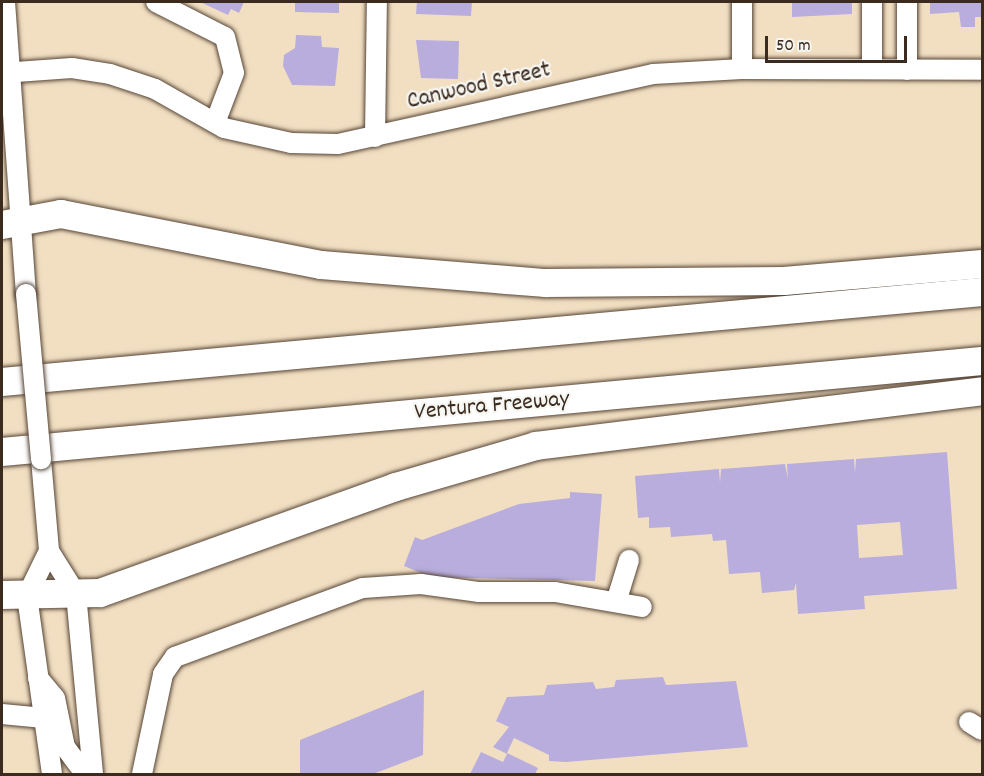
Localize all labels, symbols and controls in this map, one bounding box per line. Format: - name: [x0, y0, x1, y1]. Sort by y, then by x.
- scale bar: [768, 24, 910, 62]
- text: 50 m: [776, 34, 811, 59]
- street label: Canwood Street: [405, 57, 553, 117]
- street label: Ventura Freeway: [413, 386, 571, 428]

